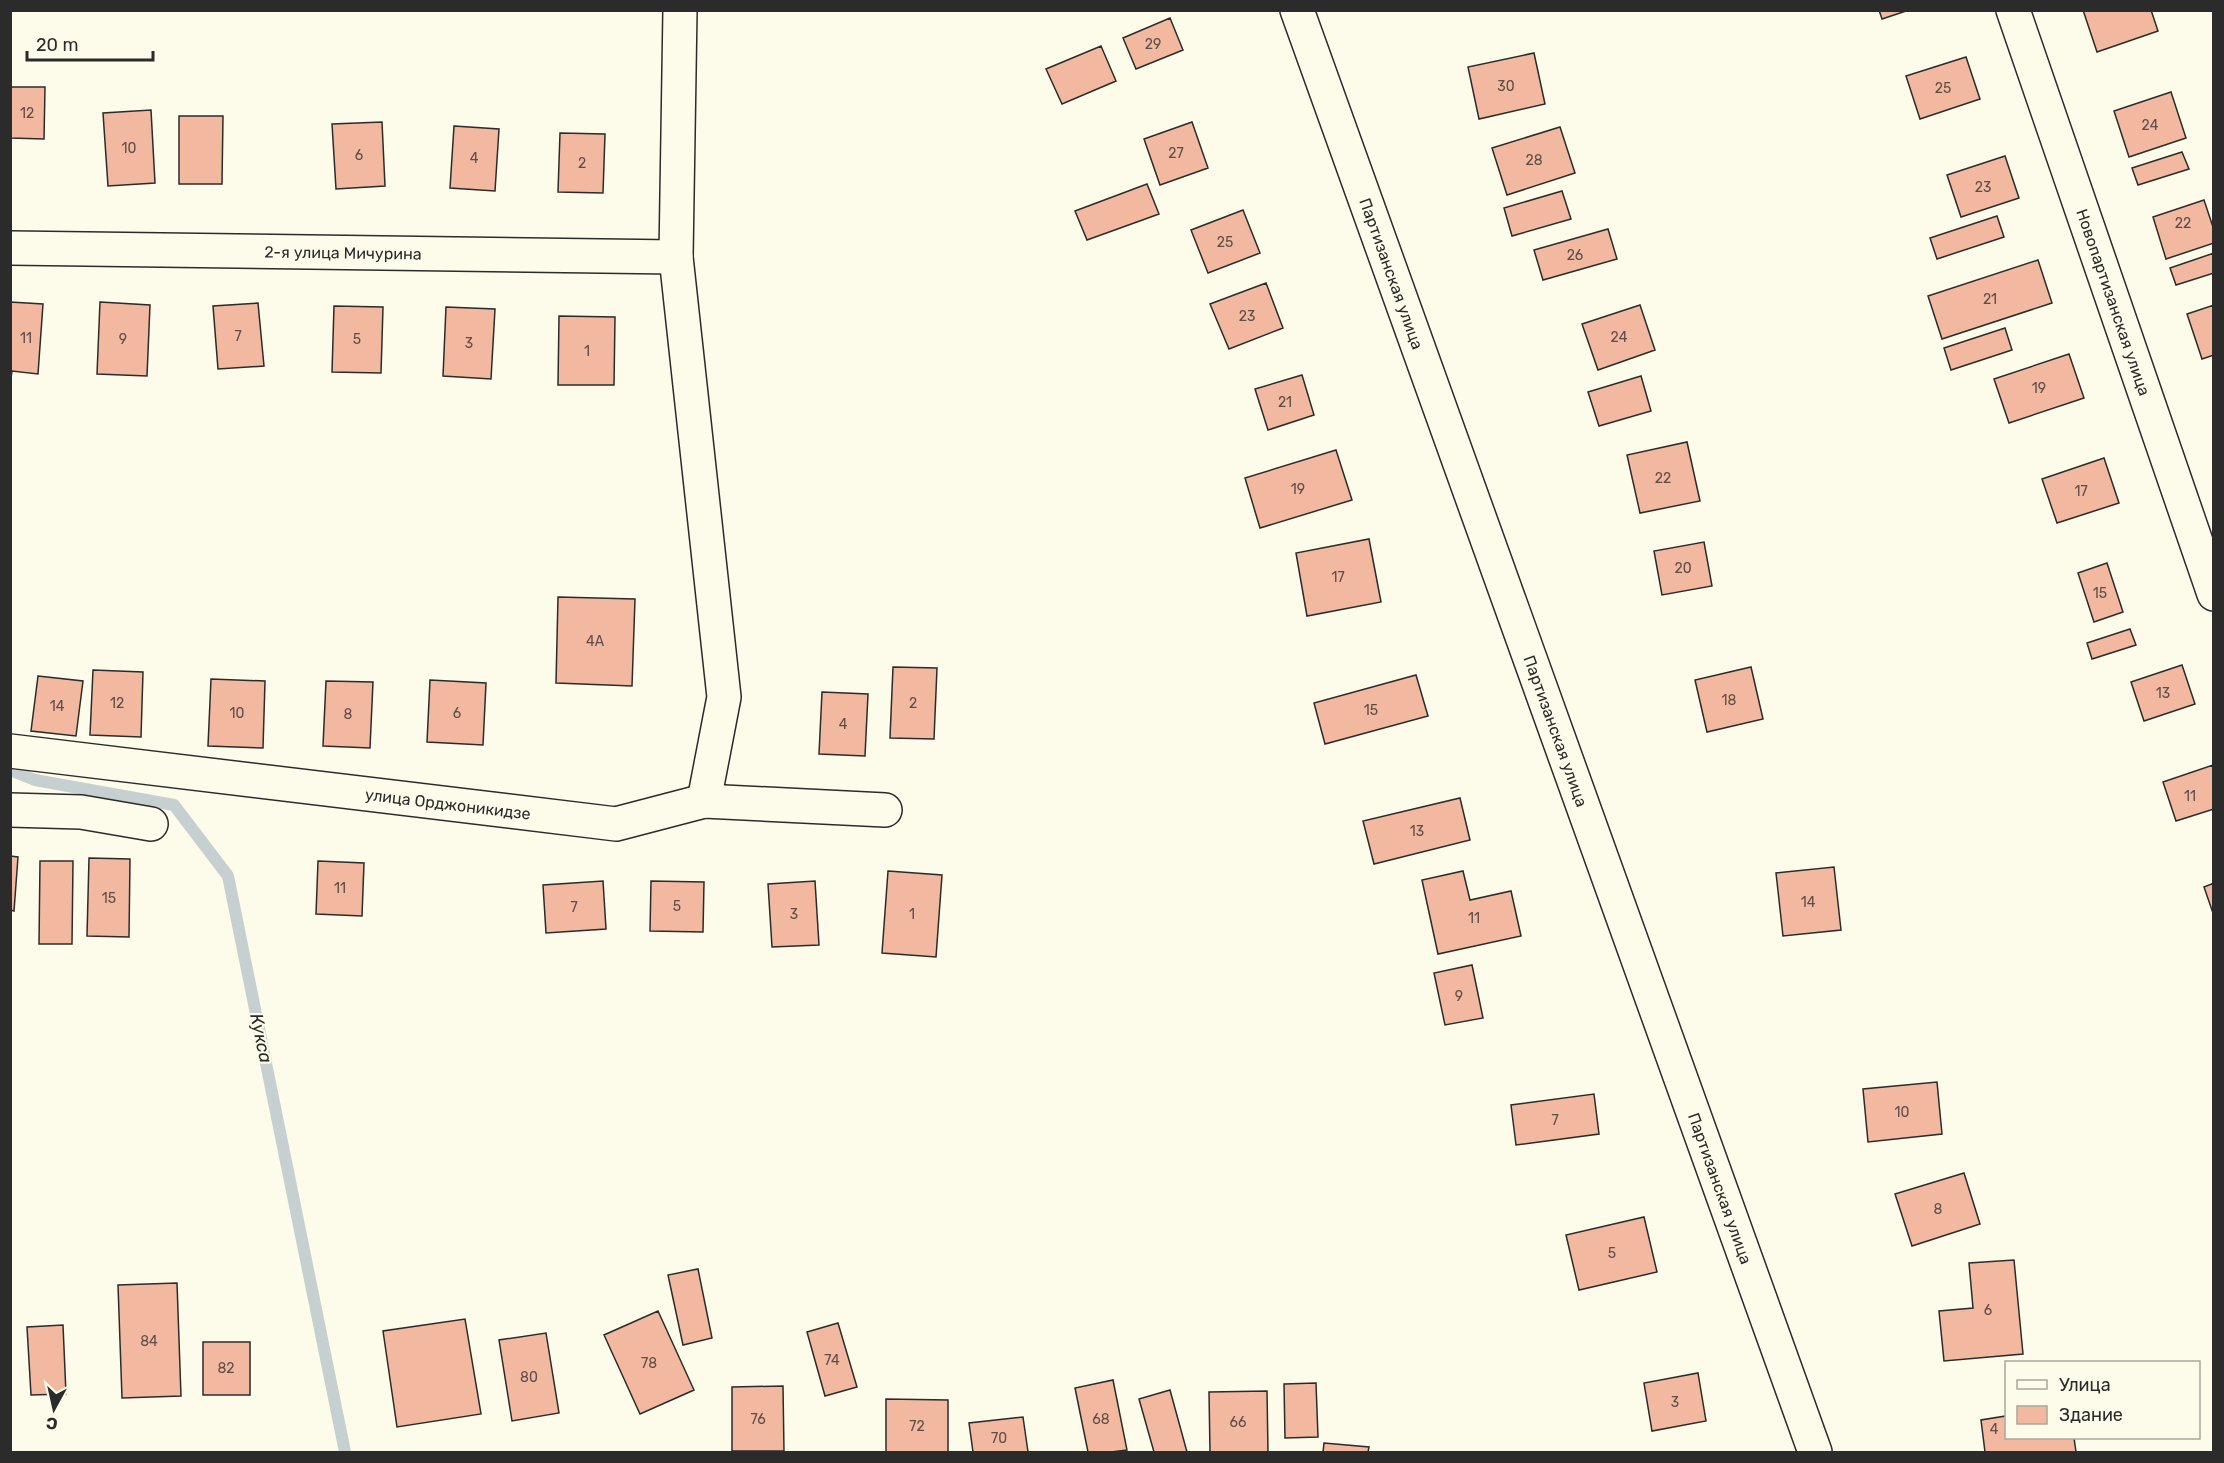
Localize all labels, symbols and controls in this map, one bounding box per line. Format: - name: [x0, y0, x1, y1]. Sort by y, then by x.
- scale bar: [27, 24, 153, 62]
- text: 20 m: [36, 34, 78, 56]
- house number: 29: [1145, 36, 1161, 53]
- house number: 30: [1497, 78, 1515, 95]
- house number: 25: [1935, 80, 1951, 97]
- house number: 12: [20, 105, 34, 122]
- house number: 24: [2142, 117, 2159, 134]
- house number: 10: [122, 140, 137, 157]
- house number: 27: [1168, 145, 1184, 162]
- house number: 6: [355, 147, 363, 164]
- house number: 4: [470, 150, 479, 167]
- house number: 28: [1525, 152, 1543, 169]
- house number: 2: [578, 155, 586, 172]
- house number: 23: [1975, 179, 1991, 196]
- street label: Партизанская улица: [1355, 195, 1427, 352]
- street label: Новопартизанская улица: [2072, 206, 2154, 398]
- house number: 22: [2175, 215, 2191, 232]
- house number: 25: [1217, 234, 1233, 251]
- street label: 2-я улица Мичурина: [264, 242, 422, 264]
- house number: 26: [1567, 247, 1583, 264]
- house number: 21: [1983, 291, 1997, 308]
- house number: 23: [1239, 308, 1255, 325]
- house number: 7: [234, 328, 242, 345]
- house number: 24: [1611, 329, 1628, 346]
- house number: 11: [20, 330, 32, 347]
- house number: 9: [119, 331, 127, 348]
- house number: 5: [353, 331, 361, 348]
- house number: 3: [465, 335, 473, 352]
- house number: 1: [584, 343, 590, 360]
- house number: 19: [2032, 380, 2046, 397]
- house number: 21: [1278, 394, 1292, 411]
- house number: 22: [1655, 470, 1671, 487]
- house number: 19: [1291, 481, 1305, 498]
- house number: 17: [2074, 483, 2088, 500]
- house number: 20: [1674, 560, 1692, 577]
- house number: 17: [1331, 569, 1345, 586]
- house number: 15: [2093, 585, 2107, 602]
- house number: 4А: [586, 633, 605, 650]
- street label: Партизанская улица: [1520, 653, 1591, 809]
- house number: 13: [2156, 685, 2170, 702]
- house number: 18: [1722, 692, 1737, 709]
- house number: 12: [110, 695, 124, 712]
- house number: 2: [909, 695, 917, 712]
- house number: 14: [50, 698, 65, 715]
- house number: 15: [1364, 702, 1378, 719]
- house number: 10: [230, 705, 245, 722]
- house number: 6: [453, 705, 461, 722]
- house number: 8: [344, 706, 353, 723]
- house number: 4: [839, 716, 848, 733]
- street label: улица Орджоникидзе: [364, 785, 532, 824]
- house number: 11: [2184, 788, 2196, 805]
- house number: 13: [1410, 823, 1424, 840]
- house number: 11: [334, 880, 346, 897]
- house number: 15: [102, 890, 116, 907]
- house number: 14: [1801, 894, 1816, 911]
- house number: 5: [673, 898, 681, 915]
- house number: 7: [570, 899, 578, 916]
- house number: 3: [790, 906, 798, 923]
- house number: 1: [909, 906, 915, 923]
- house number: 11: [1468, 910, 1480, 927]
- house number: 9: [1455, 988, 1463, 1005]
- water label: Кукса: [245, 1011, 277, 1065]
- house number: 10: [1895, 1104, 1910, 1121]
- street label: Партизанская улица: [1684, 1110, 1756, 1267]
- house number: 7: [1551, 1112, 1559, 1129]
- house number: 8: [1934, 1201, 1943, 1218]
- house number: 5: [1608, 1245, 1616, 1262]
- house number: 6: [1984, 1302, 1992, 1319]
- house number: 84: [140, 1333, 158, 1350]
- house number: 74: [824, 1352, 840, 1369]
- house number: 78: [641, 1355, 657, 1372]
- house number: 82: [217, 1360, 235, 1377]
- legend: [2005, 1361, 2200, 1439]
- house number: 80: [520, 1369, 538, 1386]
- text: Улица: [2059, 1374, 2111, 1396]
- north arrow: [24, 1379, 84, 1439]
- house number: 3: [1671, 1394, 1679, 1411]
- text: Здание: [2059, 1404, 2123, 1426]
- house number: 76: [750, 1411, 766, 1428]
- house number: 68: [1092, 1411, 1110, 1428]
- text: С: [45, 1413, 59, 1434]
- house number: 66: [1230, 1414, 1246, 1431]
- house number: 72: [909, 1418, 925, 1435]
- house number: 4: [1990, 1421, 1999, 1438]
- house number: 70: [991, 1430, 1007, 1447]

